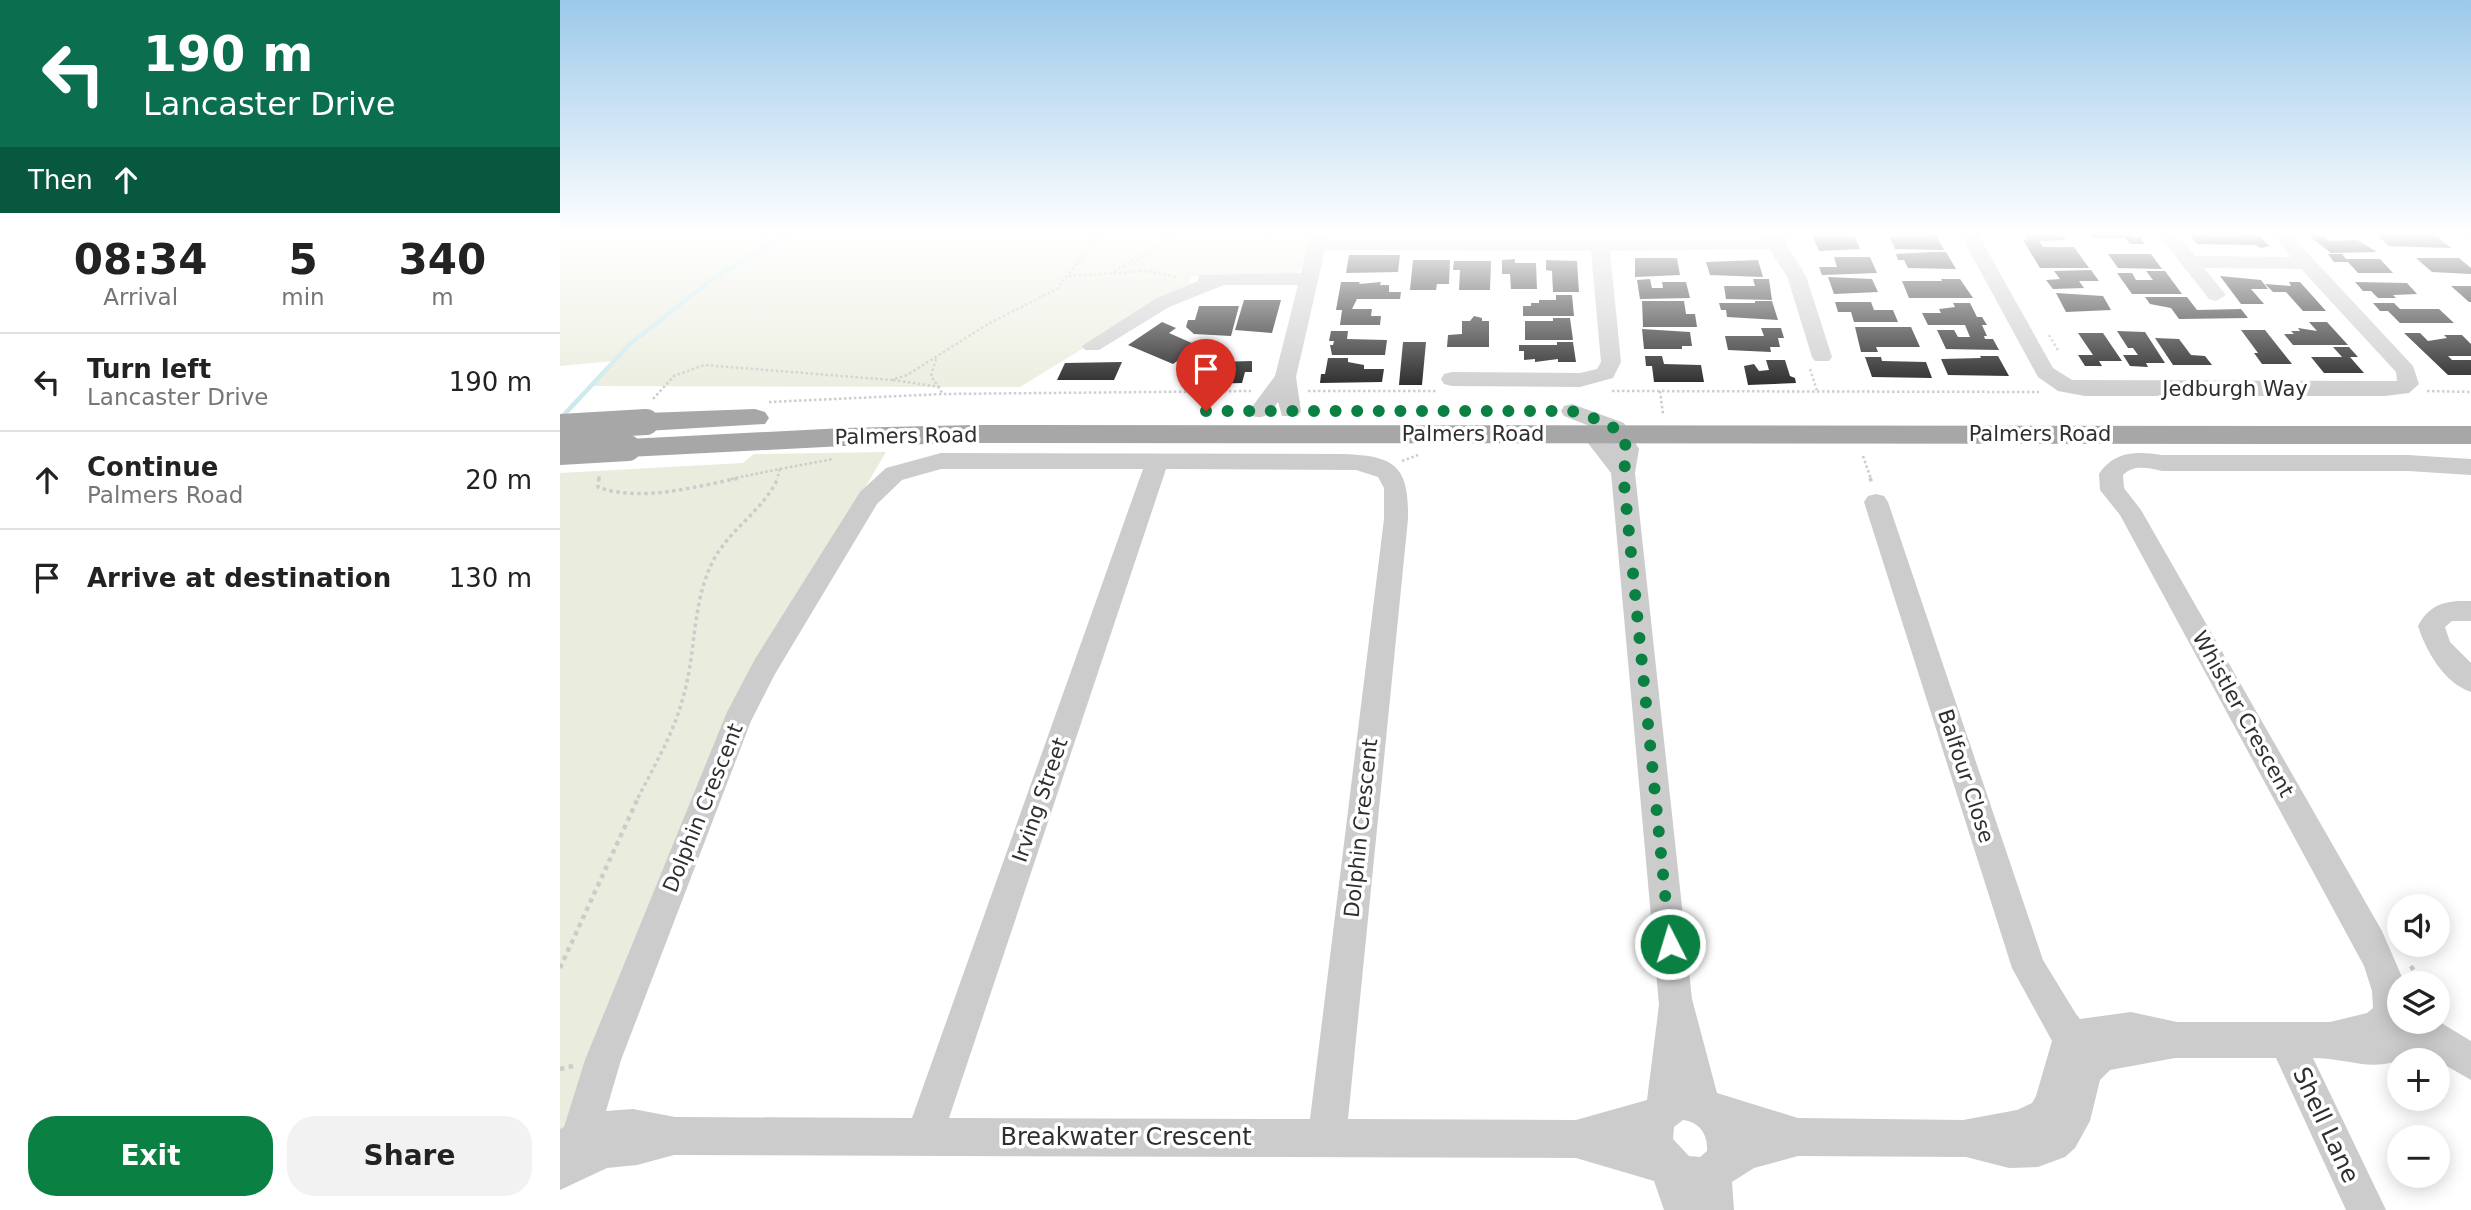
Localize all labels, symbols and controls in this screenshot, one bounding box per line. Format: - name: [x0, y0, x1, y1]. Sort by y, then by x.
- text: 190 m: [143, 26, 313, 83]
- icon: left: [28, 28, 119, 119]
- text: Lancaster Drive: [143, 85, 395, 123]
- icon: ahead: [107, 161, 145, 199]
- text: Then: [28, 165, 93, 195]
- text: 08:34: [74, 235, 208, 284]
- text: 5: [288, 235, 318, 284]
- text: 340: [399, 235, 486, 284]
- text: Arrival: [103, 284, 178, 310]
- text: min: [281, 284, 325, 310]
- text: m: [431, 284, 454, 310]
- pin: [1176, 339, 1236, 411]
- icon: arrive: [1187, 350, 1225, 388]
- text: Turn left: [87, 354, 211, 384]
- icon: left: [28, 363, 66, 401]
- text: 190 m: [449, 367, 532, 397]
- street label: Jedburgh Way: [2160, 377, 2308, 401]
- text: Lancaster Drive: [87, 384, 268, 410]
- street label: Palmers Road: [1402, 422, 1544, 446]
- street label: Palmers Road: [1969, 422, 2111, 446]
- street label: Palmers Road: [834, 423, 978, 449]
- text: Continue: [87, 452, 218, 482]
- icon: ahead: [28, 461, 66, 499]
- text: 20 m: [465, 465, 532, 495]
- text: Palmers Road: [87, 482, 243, 508]
- icon: arrive: [28, 559, 66, 597]
- text: Arrive at destination: [87, 563, 391, 593]
- text: 130 m: [449, 563, 532, 593]
- street label: Whistler Crescent: [2187, 627, 2299, 801]
- street label: Balfour Close: [1933, 706, 1999, 846]
- street label: Dolphin Crescent: [658, 720, 748, 896]
- street label: Irving Street: [1007, 735, 1073, 865]
- street label: Dolphin Crescent: [1340, 737, 1382, 919]
- map controls: [2387, 894, 2450, 1188]
- button: sound: [2387, 894, 2450, 957]
- position arrow: [1633, 907, 1707, 981]
- button: layers: [2387, 971, 2450, 1034]
- button: +: [2387, 1048, 2450, 1111]
- street label: Shell Lane: [2287, 1063, 2365, 1187]
- button: Exit: [28, 1116, 273, 1196]
- button: Share: [287, 1116, 532, 1196]
- street label: Breakwater Crescent: [1000, 1123, 1252, 1151]
- button: −: [2387, 1125, 2450, 1188]

